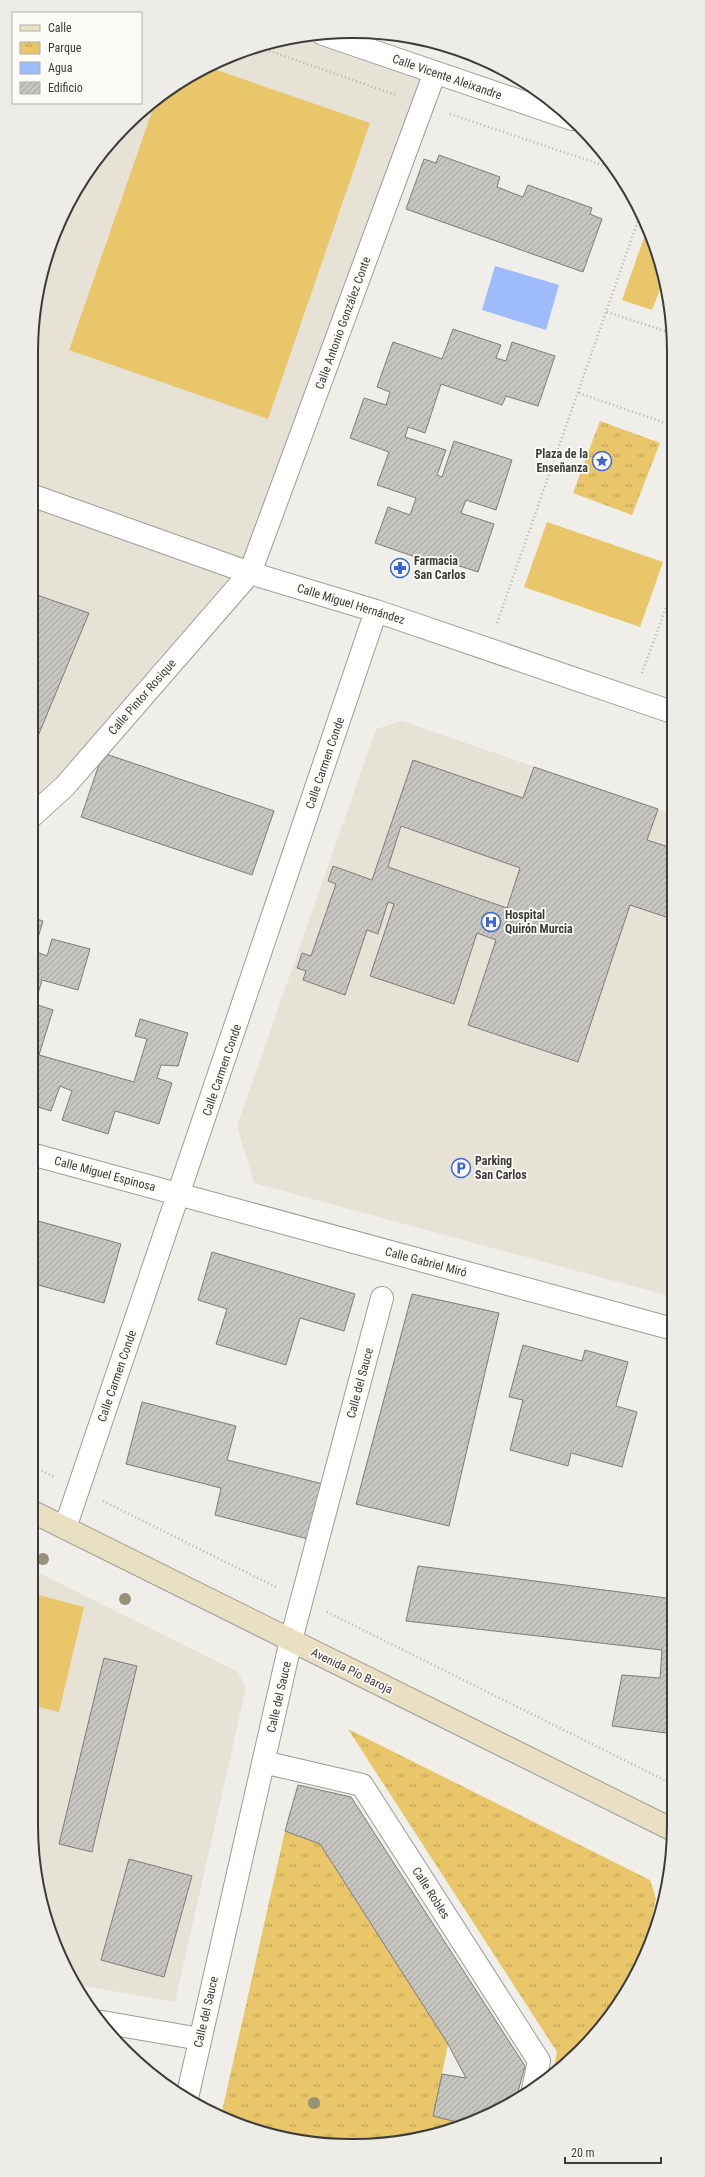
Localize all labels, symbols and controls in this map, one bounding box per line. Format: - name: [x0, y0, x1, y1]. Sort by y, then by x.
- legend: [12, 12, 142, 104]
- text: Calle: [48, 21, 72, 35]
- text: Parque: [48, 41, 82, 55]
- street label: Calle Vicente Aleixandre: [390, 52, 504, 102]
- text: Agua: [48, 61, 73, 75]
- text: Edificio: [48, 81, 83, 95]
- street label: Calle Antonio González Conte: [312, 254, 374, 391]
- place label: Plaza de la Enseñanza: [536, 447, 588, 475]
- place icon: Plaza de la Enseñanza: [591, 450, 613, 472]
- place label: Farmacia San Carlos: [414, 554, 466, 582]
- pharmacy icon: Farmacia San Carlos: [389, 557, 411, 579]
- street label: Calle Miguel Hernández: [295, 581, 407, 627]
- street label: Calle Pintor Rosique: [105, 656, 179, 738]
- street label: Calle Carmen Conde: [303, 715, 347, 811]
- place label: Hospital Quirón Murcia: [505, 908, 573, 936]
- hospital icon: Hospital Quirón Murcia: [480, 911, 502, 933]
- street label: Calle Carmen Conde: [200, 1022, 244, 1118]
- street label: Calle Miguel Espinosa: [53, 1154, 157, 1194]
- place label: Parking San Carlos: [475, 1154, 527, 1182]
- parking icon: Parking San Carlos: [450, 1157, 472, 1179]
- street label: Calle Gabriel Miró: [384, 1244, 468, 1280]
- street label: Calle Carmen Conde: [95, 1328, 139, 1424]
- street label: Calle del Sauce: [344, 1346, 376, 1420]
- street label: Avenida Pío Baroja: [309, 1645, 395, 1697]
- street label: Calle del Sauce: [264, 1660, 294, 1734]
- street label: Calle Robles: [409, 1865, 453, 1921]
- street label: Calle del Sauce: [191, 1975, 221, 2049]
- scale bar: [565, 2139, 661, 2165]
- text: 20 m: [571, 2146, 595, 2160]

